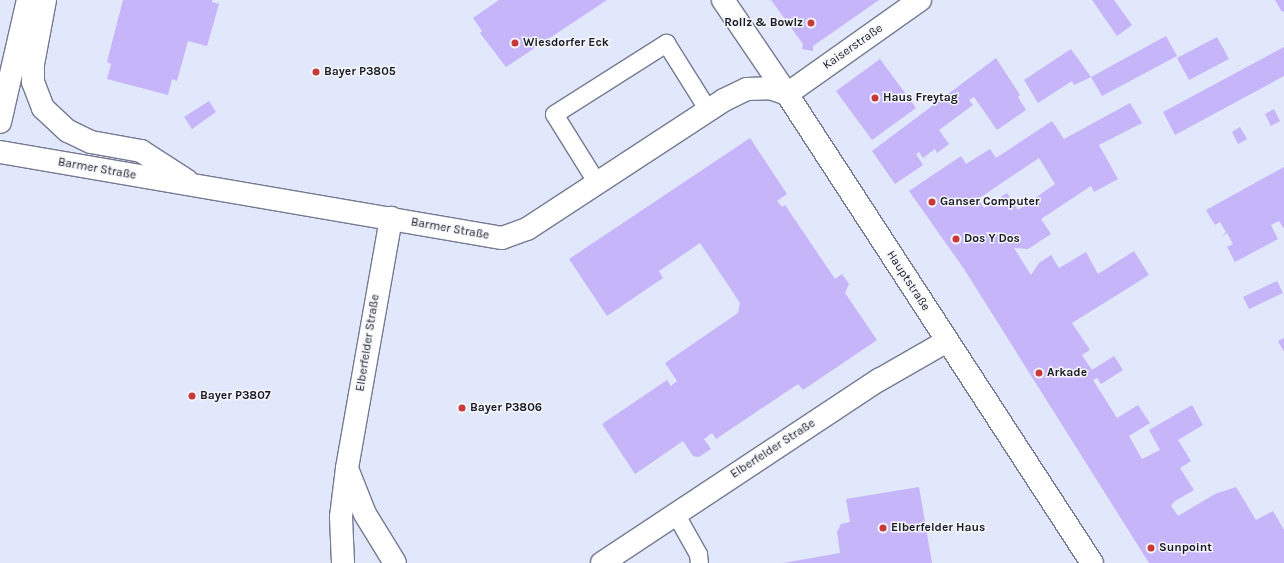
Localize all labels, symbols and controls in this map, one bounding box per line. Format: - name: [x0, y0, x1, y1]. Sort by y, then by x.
- place label: Rollz & Bowlz: [724, 16, 803, 30]
- marker: Rollz & Bowlz: [806, 18, 816, 28]
- street label: Kaiserstraße: [820, 21, 886, 73]
- place label: Wiesdorfer Eck: [523, 36, 609, 50]
- marker: Wiesdorfer Eck: [510, 38, 520, 48]
- place label: Bayer P3805: [324, 65, 396, 79]
- marker: Bayer P3805: [311, 67, 321, 77]
- place label: Haus Freytag: [883, 91, 958, 105]
- marker: Haus Freytag: [870, 93, 880, 103]
- street label: Barmer Straße: [57, 155, 137, 183]
- place label: Ganser Computer: [940, 195, 1039, 209]
- marker: Ganser Computer: [927, 197, 937, 207]
- street label: Barmer Straße: [410, 215, 490, 243]
- place label: Dos Y Dos: [964, 232, 1020, 246]
- marker: Dos Y Dos: [951, 234, 961, 244]
- street label: Hauptstraße: [883, 248, 933, 314]
- street label: Elberfelder Straße: [353, 293, 383, 393]
- place label: Arkade: [1047, 366, 1087, 380]
- marker: Arkade: [1034, 368, 1044, 378]
- place label: Bayer P3807: [200, 389, 271, 403]
- marker: Bayer P3807: [187, 391, 197, 401]
- place label: Bayer P3806: [470, 401, 542, 415]
- marker: Bayer P3806: [457, 403, 467, 413]
- street label: Elberfelder Straße: [728, 416, 818, 482]
- place label: Elberfelder Haus: [891, 521, 985, 535]
- marker: Elberfelder Haus: [878, 523, 888, 533]
- place label: Sunpoint: [1159, 541, 1212, 555]
- marker: Sunpoint: [1146, 543, 1156, 553]

